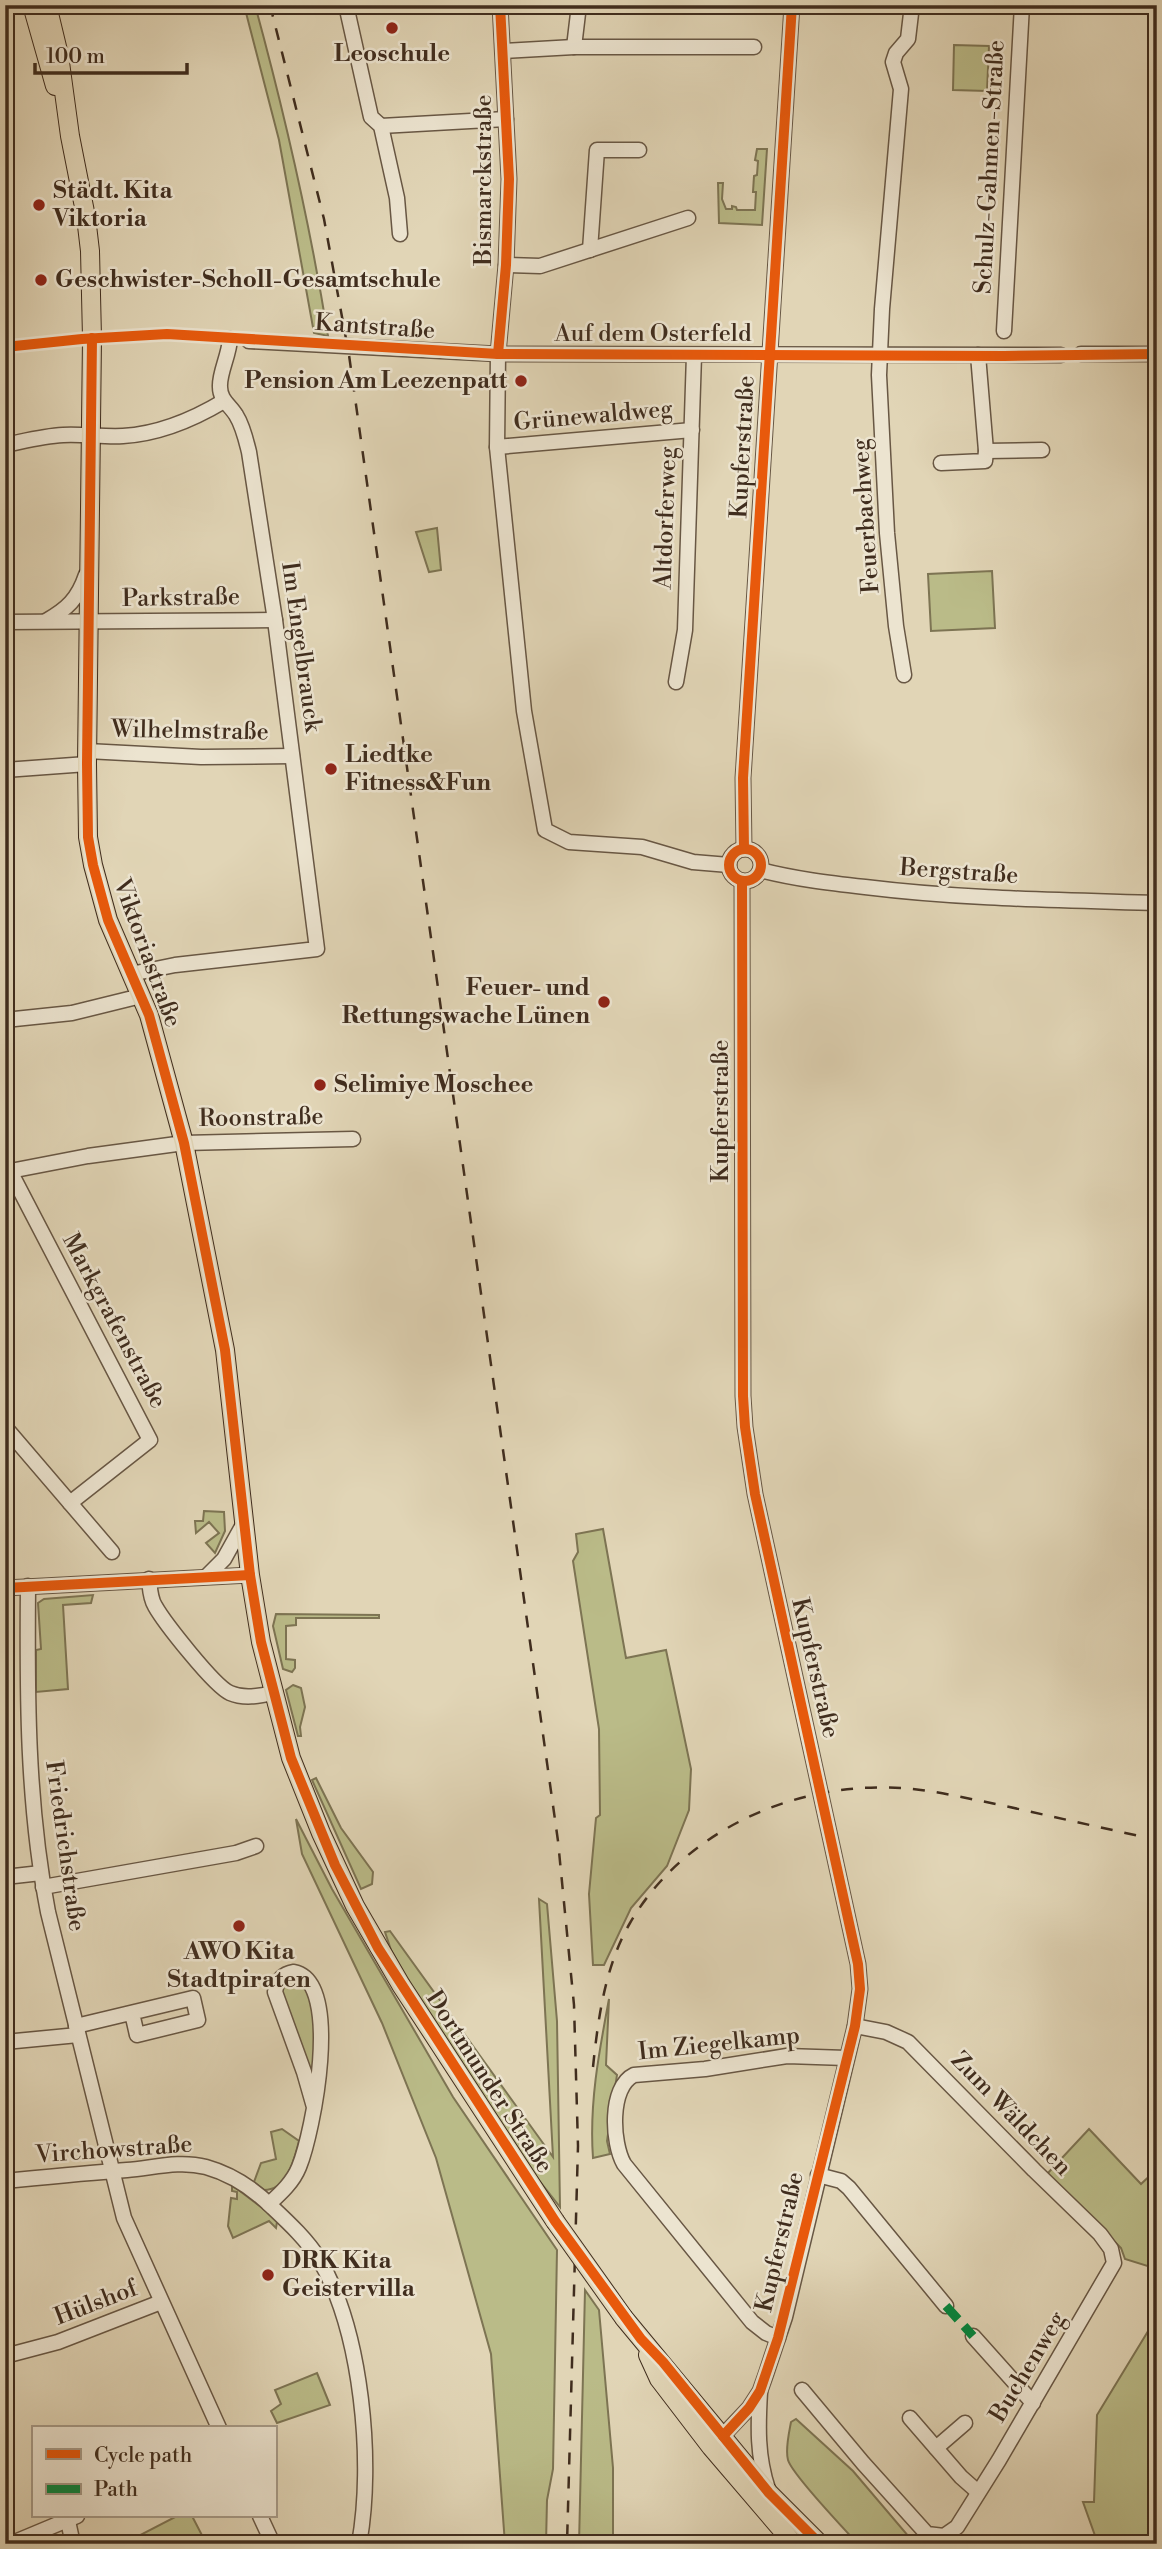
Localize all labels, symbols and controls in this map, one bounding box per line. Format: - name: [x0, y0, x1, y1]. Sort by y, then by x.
- marker: Leoschule: [384, 20, 400, 36]
- scale bar: [35, 32, 187, 76]
- place label: Leoschule: [334, 39, 450, 69]
- street label: Schulz-Gahmen-Straße: [968, 39, 1012, 295]
- text: 100 m: [46, 44, 105, 70]
- street label: Bismarckstraße: [469, 94, 499, 267]
- place label: Städt. Kita Viktoria: [52, 176, 173, 234]
- marker: Städt. Kita Viktoria: [31, 197, 47, 213]
- place label: Geschwister-Scholl-Gesamtschule: [55, 265, 441, 295]
- marker: Geschwister-Scholl-Gesamtschule: [33, 272, 49, 288]
- street label: Kantstraße: [314, 308, 436, 346]
- street label: Auf dem Osterfeld: [553, 319, 752, 349]
- place label: Pension Am Leezenpatt: [244, 366, 507, 396]
- marker: Pension Am Leezenpatt: [513, 373, 529, 389]
- street label: Kupferstraße: [724, 375, 762, 519]
- street label: Grünewaldweg: [512, 394, 674, 438]
- street label: Feuerbachweg: [846, 437, 886, 594]
- street label: Altdorferweg: [648, 446, 684, 591]
- street label: Im Engelbrauck: [274, 560, 328, 736]
- street label: Parkstraße: [122, 582, 240, 614]
- street label: Wilhelmstraße: [110, 715, 269, 747]
- place label: Liedtke Fitness&Fun: [345, 740, 491, 798]
- marker: Liedtke Fitness&Fun: [323, 761, 339, 777]
- street label: Bergstraße: [898, 853, 1019, 891]
- street label: Viktoriastraße: [106, 874, 188, 1031]
- place label: Feuer- und Rettungswache Lünen: [342, 973, 590, 1031]
- marker: Feuer- und Rettungswache Lünen: [596, 994, 612, 1010]
- street label: Kupferstraße: [706, 1039, 736, 1183]
- place label: Selimiye Moschee: [334, 1070, 534, 1100]
- marker: Selimiye Moschee: [312, 1077, 328, 1093]
- street label: Roonstraße: [198, 1102, 324, 1134]
- street label: Markgrafenstraße: [55, 1228, 173, 1414]
- street label: Kupferstraße: [784, 1595, 846, 1741]
- street label: Friedrichstraße: [38, 1759, 92, 1933]
- marker: AWO Kita Stadtpiraten: [231, 1918, 247, 1934]
- place label: AWO Kita Stadtpiraten: [167, 1937, 311, 1995]
- street label: Dortmunder Straße: [419, 1985, 559, 2179]
- street label: Im Ziegelkamp: [637, 2021, 801, 2067]
- street label: Zum Wäldchen: [944, 2046, 1078, 2182]
- street label: Virchowstraße: [34, 2130, 193, 2171]
- street label: Kupferstraße: [749, 2169, 811, 2315]
- place label: DRK Kita Geistervilla: [282, 2246, 416, 2304]
- marker: DRK Kita Geistervilla: [260, 2267, 276, 2283]
- street label: Hülshof: [50, 2273, 143, 2333]
- street label: Buchenweg: [983, 2306, 1073, 2429]
- legend: [32, 2426, 276, 2518]
- text: Cycle path: [94, 2443, 193, 2469]
- text: Path: [94, 2477, 139, 2503]

